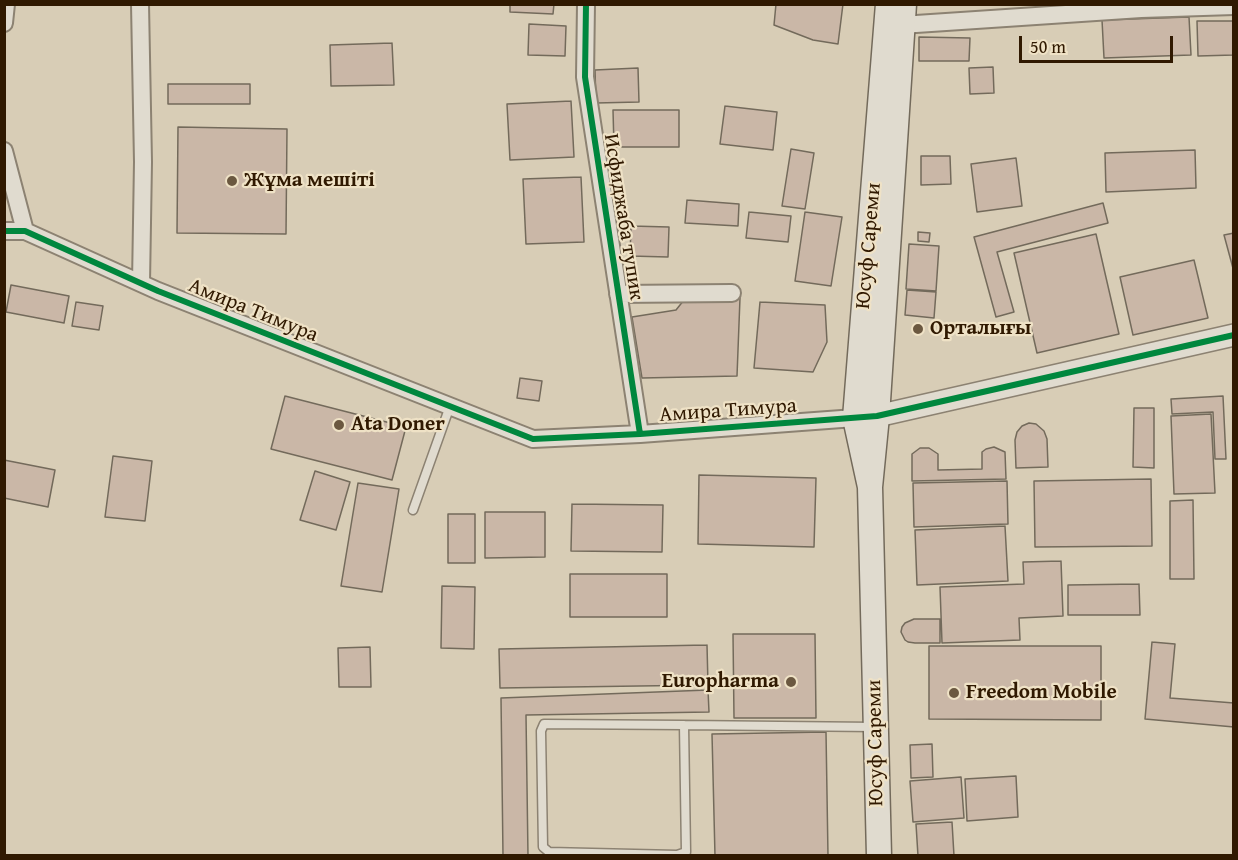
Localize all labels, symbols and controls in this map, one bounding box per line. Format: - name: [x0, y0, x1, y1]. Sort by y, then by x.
- scale bar: [1022, 24, 1176, 62]
- text: 50 m: [1030, 33, 1066, 60]
- street label: Исфиджаба тупик: [597, 132, 649, 302]
- place label: Жұма мешіті: [244, 168, 375, 194]
- marker: Жұма мешіті: [225, 174, 239, 188]
- street label: Юсуф Сареми: [851, 182, 887, 310]
- street label: Амира Тимура: [185, 274, 321, 348]
- place label: Орталығы: [930, 316, 1031, 342]
- marker: Орталығы: [911, 322, 925, 336]
- street label: Амира Тимура: [659, 394, 797, 428]
- place label: Ata Doner: [351, 412, 445, 438]
- marker: Ata Doner: [332, 418, 346, 432]
- place label: Europharma: [662, 669, 779, 695]
- marker: Europharma: [784, 675, 798, 689]
- street label: Юсуф Сареми: [862, 679, 890, 807]
- place label: Freedom Mobile: [966, 680, 1117, 706]
- marker: Freedom Mobile: [947, 686, 961, 700]

